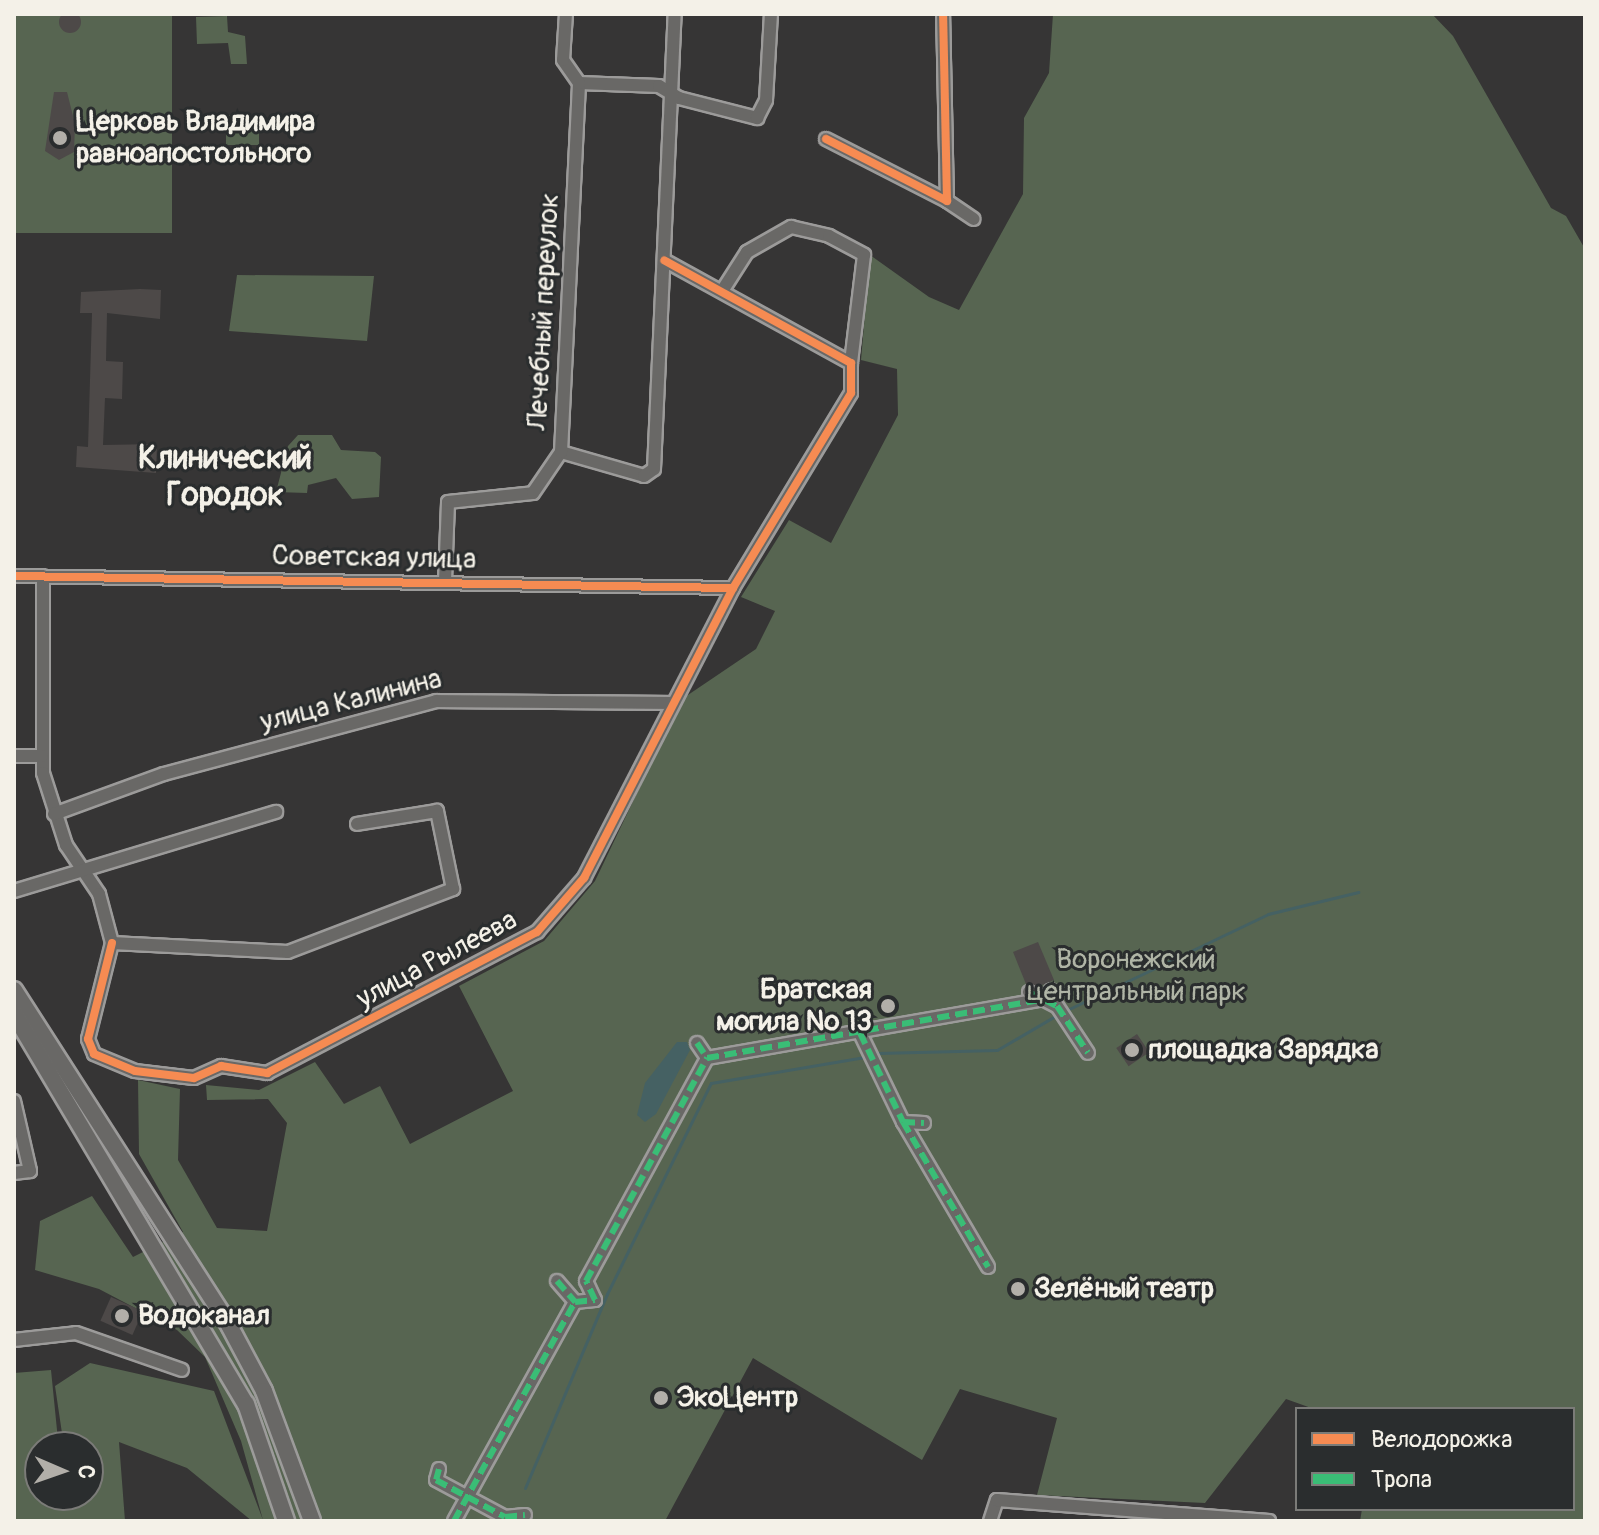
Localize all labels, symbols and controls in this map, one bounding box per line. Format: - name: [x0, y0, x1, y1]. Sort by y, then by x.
- place label: Церковь Владимира равноапостольного: [76, 105, 315, 171]
- marker: Церковь Владимира равноапостольного: [51, 129, 69, 147]
- street label: Лечебный переулок: [521, 193, 567, 431]
- district label: Клинический Городок: [138, 440, 312, 515]
- street label: Советская улица: [271, 539, 477, 577]
- street label: улица Калинина: [257, 662, 445, 740]
- street label: улица Рылеева: [351, 904, 523, 1016]
- park label: Воронежский центральный парк: [1026, 943, 1246, 1009]
- place label: Братская могила № 13: [716, 973, 872, 1039]
- marker: Братская могила № 13: [879, 997, 897, 1015]
- place label: площадка Зарядка: [1148, 1033, 1378, 1067]
- marker: площадка Зарядка: [1123, 1041, 1141, 1059]
- place label: Зелёный театр: [1034, 1272, 1214, 1306]
- marker: Зелёный театр: [1009, 1280, 1027, 1298]
- place label: Водоканал: [138, 1299, 270, 1333]
- marker: Водоканал: [113, 1307, 131, 1325]
- place label: ЭкоЦентр: [677, 1381, 798, 1415]
- marker: ЭкоЦентр: [652, 1389, 670, 1407]
- legend: [1295, 1407, 1575, 1511]
- text: Велодорожка: [1371, 1425, 1512, 1454]
- north arrow: [24, 1431, 104, 1511]
- text: С: [72, 1464, 100, 1479]
- text: Тропа: [1371, 1465, 1432, 1494]

